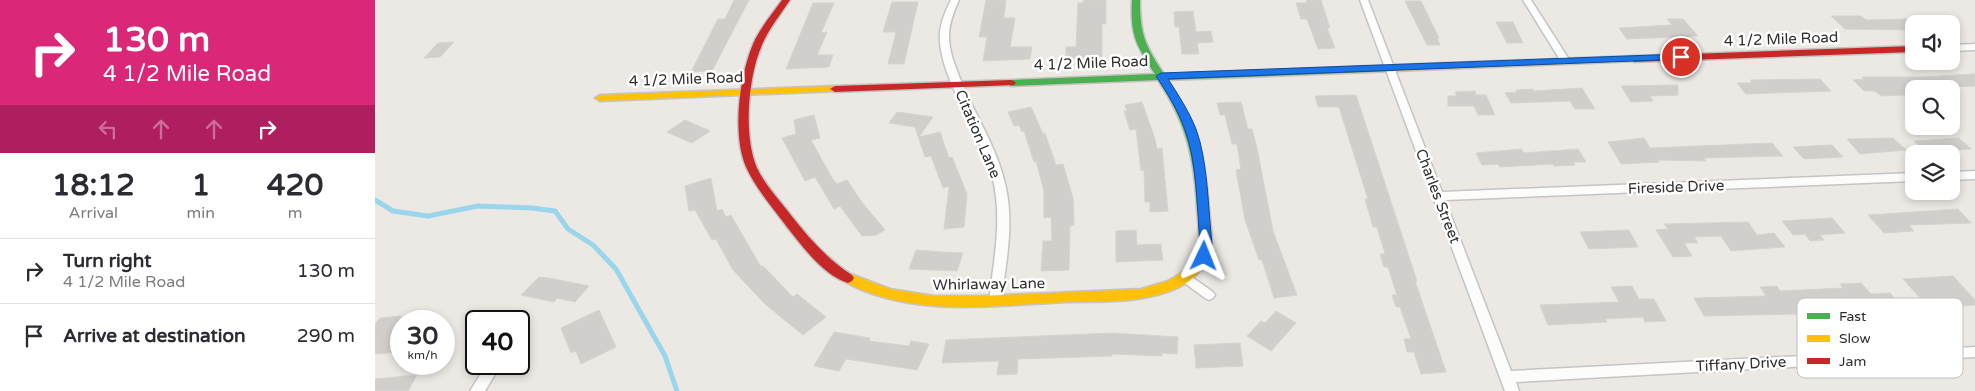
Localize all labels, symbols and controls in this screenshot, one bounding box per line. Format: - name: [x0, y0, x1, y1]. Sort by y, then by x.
- map controls: [1905, 15, 1960, 200]
- button: sound: [1905, 15, 1960, 70]
- text: 130 m: [103, 19, 210, 61]
- icon: right: [20, 20, 85, 85]
- street label: 4 1/2 Mile Road: [1723, 28, 1839, 50]
- pin: [1660, 36, 1702, 78]
- icon: arrive: [1667, 43, 1695, 71]
- street label: 4 1/2 Mile Road: [1033, 52, 1149, 74]
- text: 4 1/2 Mile Road: [103, 61, 271, 87]
- street label: 4 1/2 Mile Road: [628, 68, 744, 90]
- button: search: [1905, 80, 1960, 135]
- street label: Citation Lane: [951, 87, 1005, 181]
- icon: left: [94, 115, 122, 143]
- icon: ahead: [147, 115, 175, 143]
- icon: ahead: [200, 115, 228, 143]
- icon: right: [253, 115, 281, 143]
- button: layers: [1905, 145, 1960, 200]
- street label: Charles Street: [1412, 146, 1464, 246]
- text: 18:12: [52, 167, 135, 204]
- text: 1: [191, 167, 210, 204]
- text: 420: [267, 167, 323, 204]
- street label: Fireside Drive: [1627, 176, 1725, 198]
- text: Arrival: [69, 203, 118, 223]
- text: min: [187, 203, 215, 223]
- text: m: [288, 203, 302, 223]
- position arrow: [1177, 229, 1229, 281]
- text: Turn right: [63, 250, 151, 272]
- icon: right: [20, 257, 48, 285]
- text: 130 m: [297, 260, 355, 282]
- text: 4 1/2 Mile Road: [63, 272, 185, 292]
- street label: Whirlaway Lane: [933, 274, 1045, 294]
- legend: [1797, 298, 1963, 378]
- text: Fast: [1839, 308, 1867, 325]
- speed limit sign: 40: [465, 310, 530, 375]
- text: 30: [407, 321, 438, 351]
- icon: arrive: [20, 322, 48, 350]
- text: Arrive at destination: [63, 325, 246, 347]
- text: 290 m: [297, 325, 355, 347]
- text: Slow: [1839, 330, 1871, 347]
- text: km/h: [407, 348, 438, 362]
- street label: Tiffany Drive: [1695, 353, 1787, 375]
- text: Jam: [1839, 353, 1866, 370]

